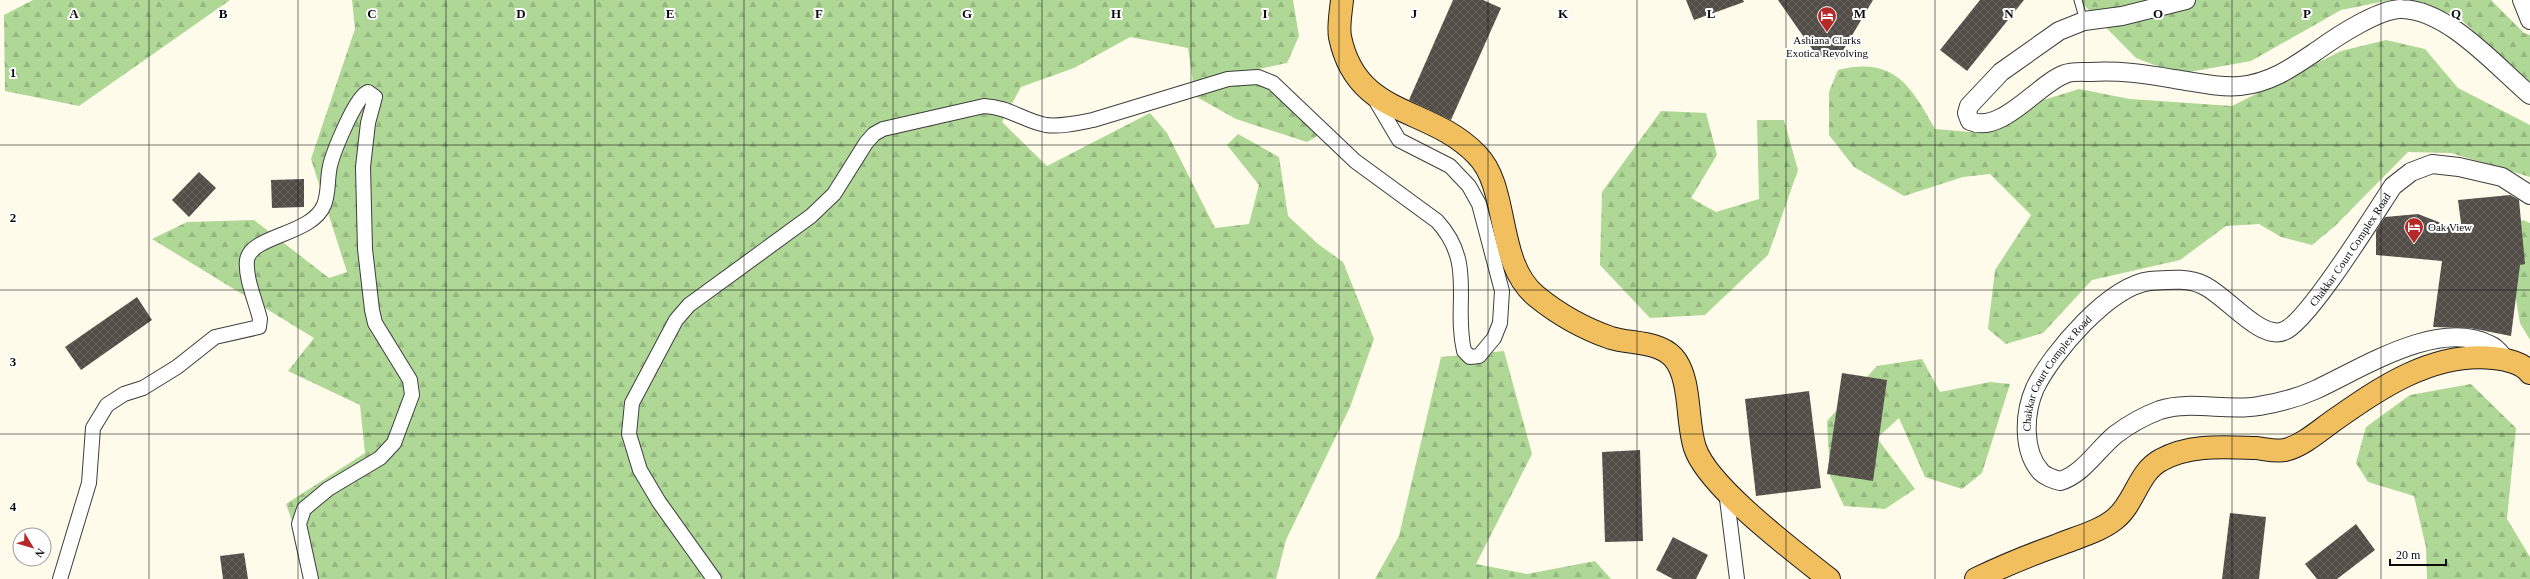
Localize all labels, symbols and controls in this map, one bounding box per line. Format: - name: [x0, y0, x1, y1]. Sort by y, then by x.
- hotel icon: Ashiana Clarks Exotica Revolving: [1816, 5, 1838, 33]
- text: A: [69, 6, 79, 21]
- text: B: [219, 6, 228, 21]
- text: C: [367, 6, 377, 21]
- text: D: [516, 6, 526, 21]
- text: E: [666, 6, 674, 21]
- text: F: [815, 6, 823, 21]
- text: G: [962, 6, 972, 21]
- text: H: [1111, 6, 1121, 21]
- text: I: [1262, 6, 1268, 21]
- text: J: [1411, 6, 1418, 21]
- text: K: [1558, 6, 1569, 21]
- text: L: [1707, 6, 1716, 21]
- text: M: [1854, 6, 1866, 21]
- text: N: [2004, 6, 2014, 21]
- text: O: [2153, 6, 2163, 21]
- text: P: [2303, 6, 2311, 21]
- text: Q: [2451, 6, 2461, 21]
- place label: Ashiana Clarks Exotica Revolving: [1786, 34, 1869, 59]
- text: 1: [10, 65, 16, 80]
- street label: Chakkar Court Complex Road: [2307, 190, 2393, 309]
- text: 2: [10, 210, 16, 225]
- hotel icon: Oak View: [2403, 216, 2425, 244]
- place label: Oak View: [2428, 221, 2472, 233]
- street label: Chakkar Court Complex Road: [2021, 313, 2094, 431]
- text: 3: [10, 354, 17, 369]
- text: 4: [10, 499, 17, 514]
- north arrow: [12, 527, 52, 567]
- scale bar: [2390, 541, 2446, 567]
- text: N: [33, 546, 47, 560]
- text: 20 m: [2396, 548, 2421, 562]

